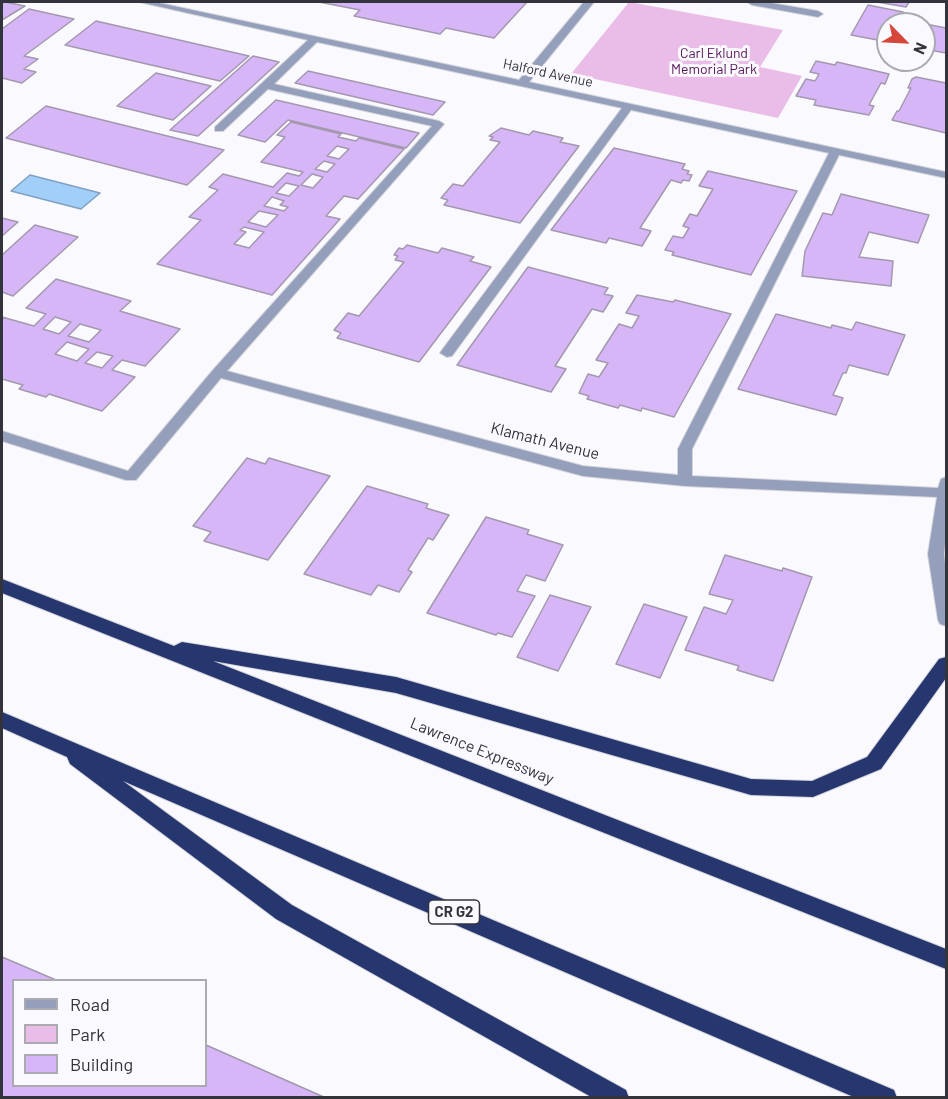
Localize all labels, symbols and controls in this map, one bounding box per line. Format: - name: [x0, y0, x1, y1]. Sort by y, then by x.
- north arrow: [876, 12, 936, 72]
- text: N: [910, 40, 932, 57]
- park label: Carl Eklund Memorial Park: [671, 45, 757, 78]
- street label: Halford Avenue: [502, 55, 594, 91]
- street label: Klamath Avenue: [489, 418, 601, 464]
- street label: Lawrence Expressway: [407, 713, 557, 789]
- road number: CR G2: [428, 900, 480, 924]
- legend: [12, 979, 207, 1087]
- text: Road: [70, 993, 110, 1015]
- text: Park: [70, 1023, 105, 1045]
- text: Building: [70, 1053, 133, 1075]

